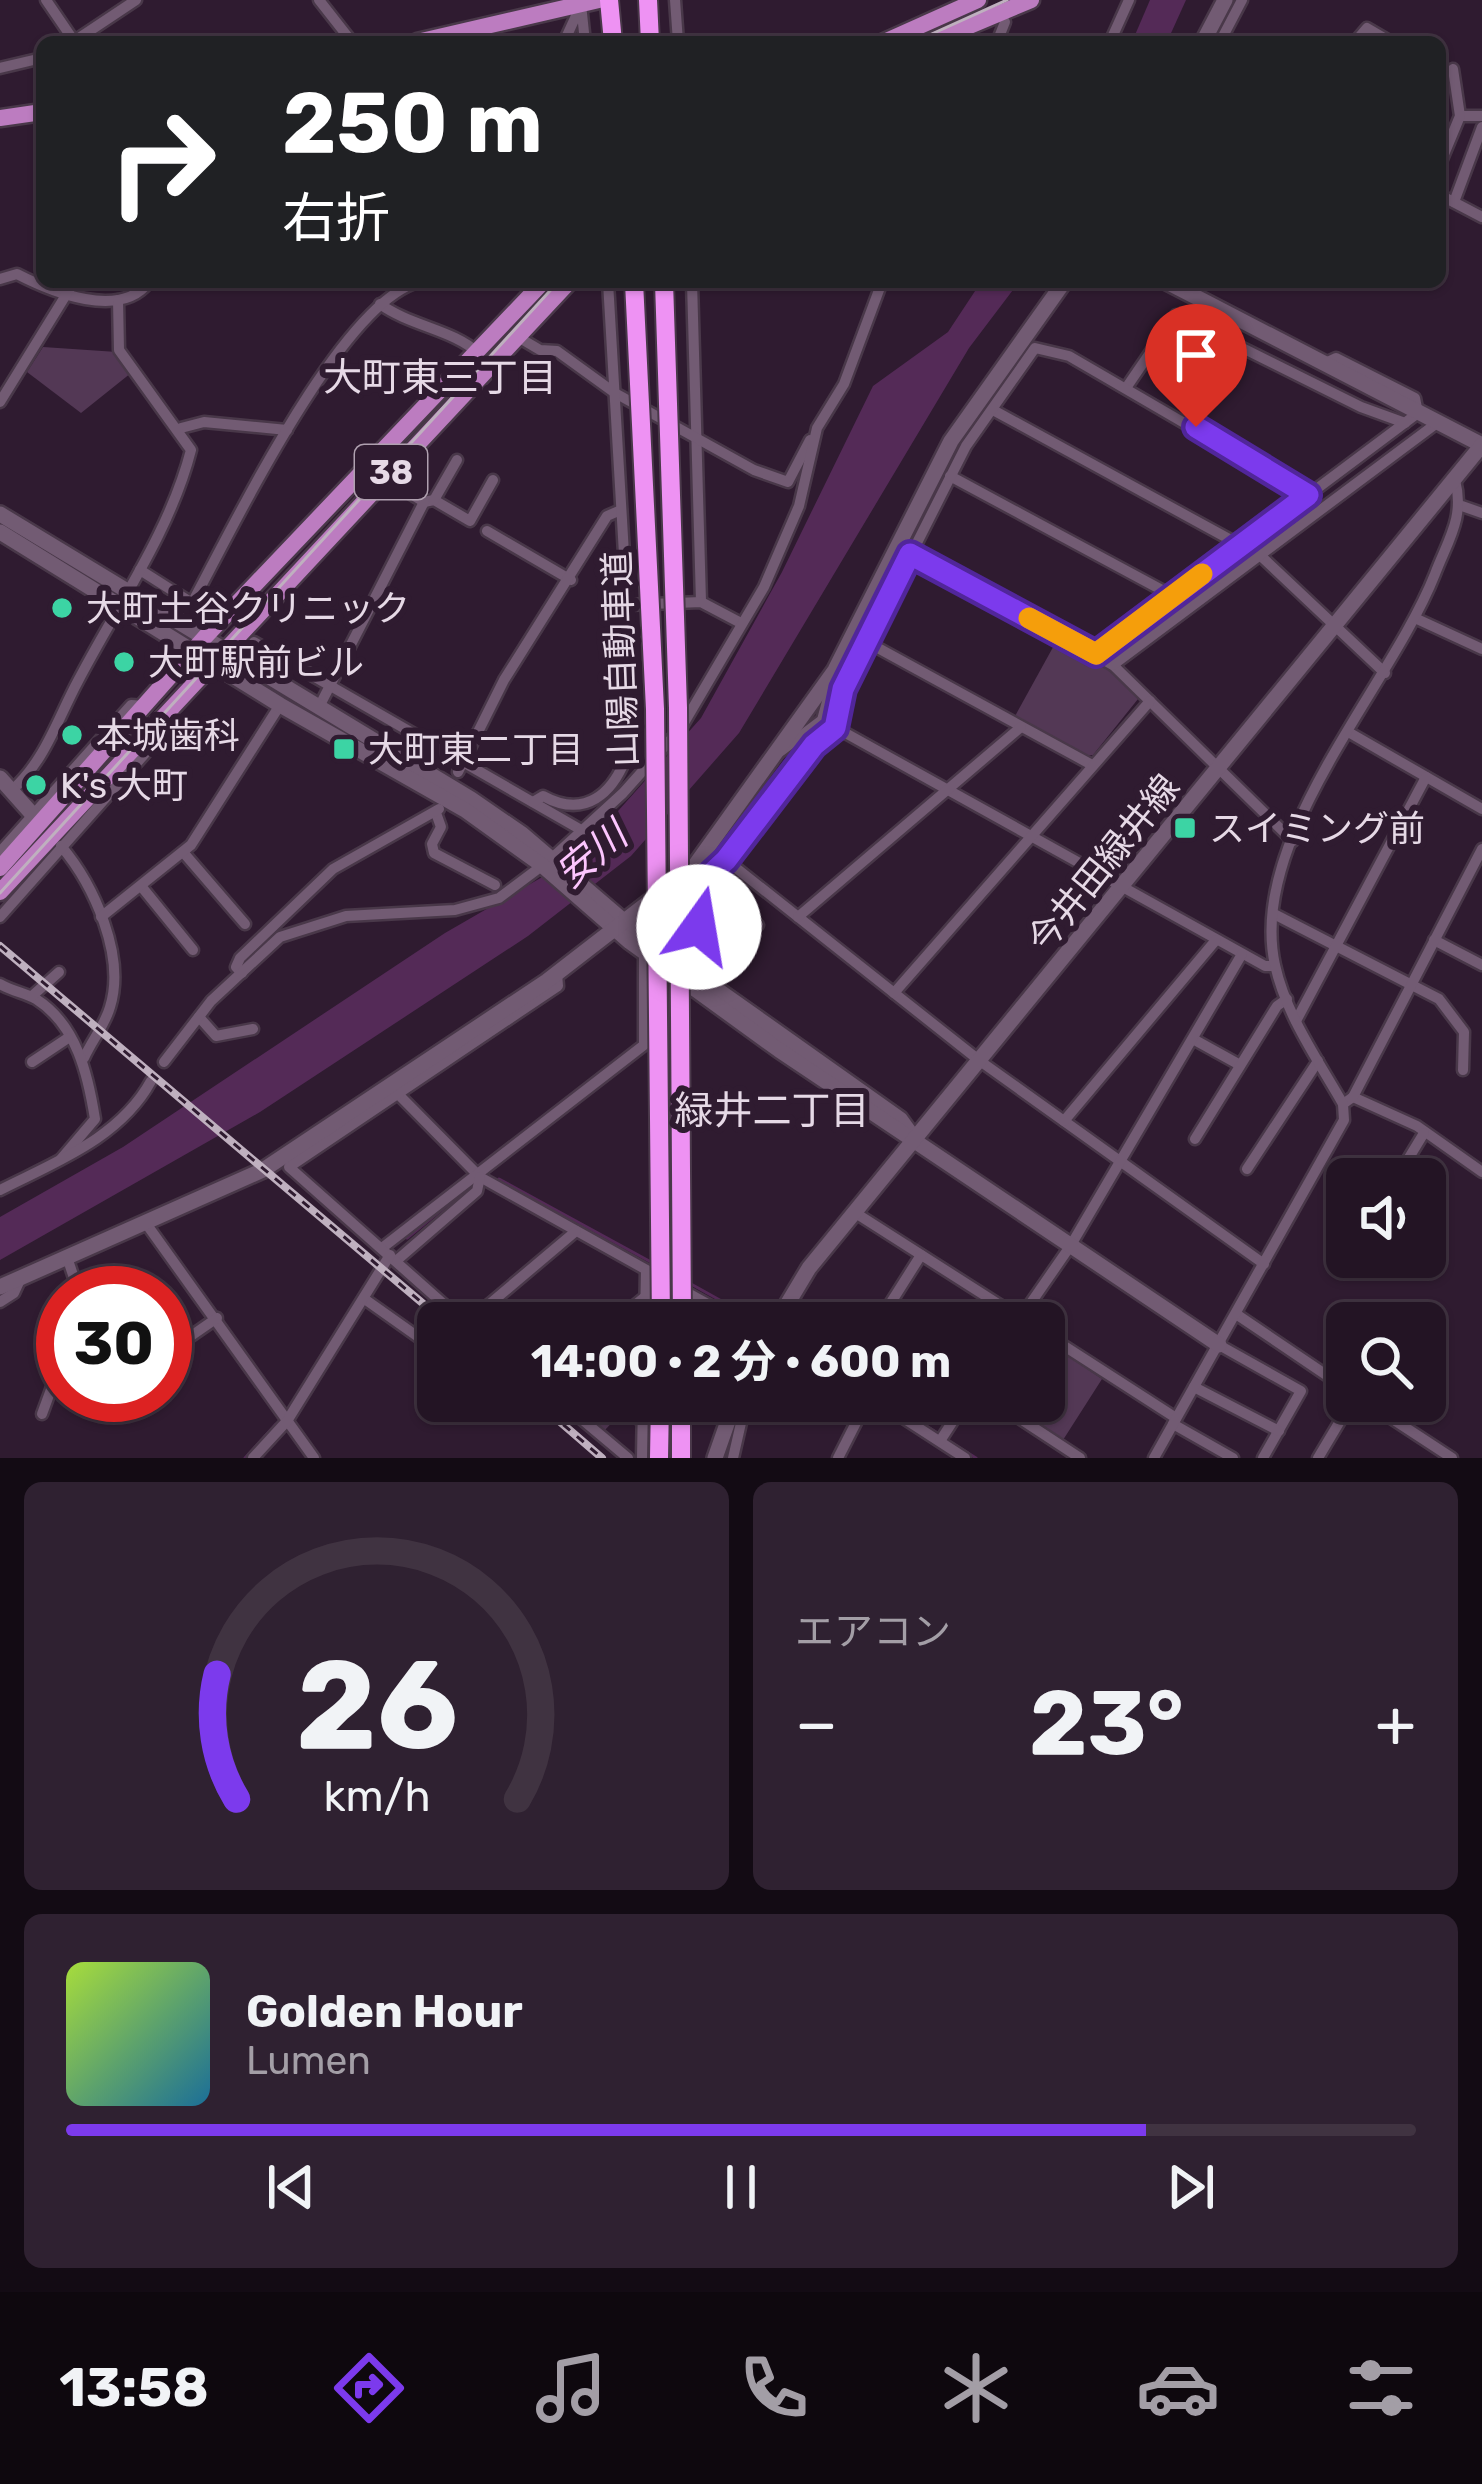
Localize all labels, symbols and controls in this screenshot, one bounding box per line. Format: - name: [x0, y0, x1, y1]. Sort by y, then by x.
- text: 250 m: [282, 73, 543, 173]
- icon: right: [84, 84, 240, 240]
- text: 右折: [282, 187, 390, 251]
- pin: [1145, 304, 1247, 427]
- icon: arrive: [1163, 322, 1229, 388]
- district label: 大町東三丁目: [323, 355, 557, 401]
- road number: 38: [355, 445, 427, 499]
- street label: 山陽自動車道: [595, 550, 646, 768]
- place label: 大町土谷クリニック: [86, 587, 410, 630]
- marker: 大町土谷クリニック: [49, 595, 75, 621]
- place label: 大町駅前ビル: [148, 641, 364, 684]
- marker: 大町駅前ビル: [111, 649, 137, 675]
- place label: 本城歯科: [96, 714, 240, 757]
- marker: 本城歯科: [59, 722, 85, 748]
- place label: 大町東二丁目: [368, 728, 584, 771]
- marker: 大町東二丁目: [331, 736, 357, 762]
- place label: K's 大町: [60, 764, 188, 807]
- street label: 今井田緑井線: [1019, 766, 1188, 961]
- marker: K's 大町: [23, 772, 49, 798]
- place label: スイミング前: [1209, 807, 1425, 850]
- water label: 安川: [547, 810, 639, 897]
- marker: スイミング前: [1172, 815, 1198, 841]
- position arrow: [636, 864, 762, 990]
- district label: 緑井二丁目: [674, 1088, 870, 1134]
- map controls: [1326, 1158, 1446, 1422]
- button: sound: [1326, 1158, 1446, 1278]
- speed limit sign: 30: [36, 1266, 192, 1422]
- button: search: [1326, 1302, 1446, 1422]
- text: 14:00 · 2 分 · 600 m: [531, 1335, 951, 1388]
- text: エアコン: [795, 1609, 951, 1655]
- text: 26: [295, 1631, 458, 1779]
- text: 23°: [1029, 1670, 1184, 1777]
- text: −: [795, 1684, 838, 1763]
- text: +: [1375, 1684, 1416, 1763]
- text: km/h: [323, 1771, 430, 1822]
- text: Golden Hour: [246, 1985, 523, 2038]
- text: Lumen: [246, 2038, 371, 2084]
- icon: previous: [258, 2154, 324, 2220]
- icon: pause: [708, 2154, 774, 2220]
- icon: next: [1158, 2154, 1224, 2220]
- icon: directions: [327, 2346, 411, 2430]
- icon: music: [529, 2346, 613, 2430]
- icon: phone: [732, 2346, 816, 2430]
- icon: climate: [934, 2346, 1018, 2430]
- icon: car: [1136, 2346, 1220, 2430]
- icon: filters: [1339, 2346, 1423, 2430]
- text: 13:58: [59, 2356, 209, 2420]

